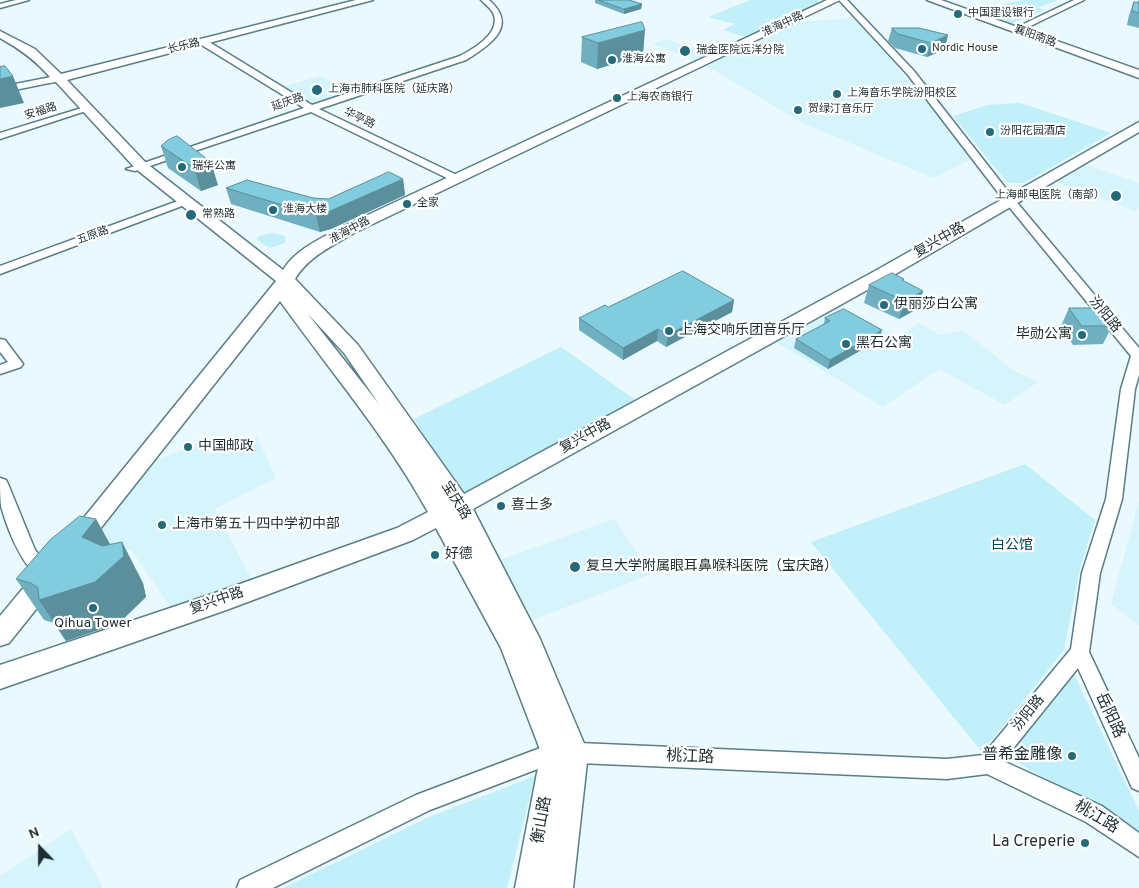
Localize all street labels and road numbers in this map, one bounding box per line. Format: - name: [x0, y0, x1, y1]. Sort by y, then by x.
- street label: 淮海中路: [760, 10, 806, 40]
- street label: 襄阳南路: [1012, 23, 1058, 51]
- street label: 长乐路: [166, 37, 202, 57]
- street label: 延庆路: [270, 91, 306, 115]
- street label: 安福路: [23, 101, 59, 123]
- street label: 华亭路: [341, 106, 377, 132]
- street label: 淮海中路: [327, 215, 373, 247]
- street label: 复兴中路: [912, 220, 968, 262]
- street label: 五原路: [75, 224, 111, 248]
- street label: 汾阳路: [1084, 293, 1124, 337]
- street label: 复兴中路: [557, 416, 615, 458]
- street label: 宝庆路: [437, 479, 473, 523]
- street label: 复兴中路: [188, 585, 246, 619]
- street label: 岳阳路: [1090, 690, 1128, 742]
- street label: 汾阳路: [1009, 692, 1049, 736]
- street label: 桃江路: [666, 748, 714, 768]
- street label: 衡山路: [529, 795, 557, 845]
- street label: 桃江路: [1070, 797, 1122, 839]

